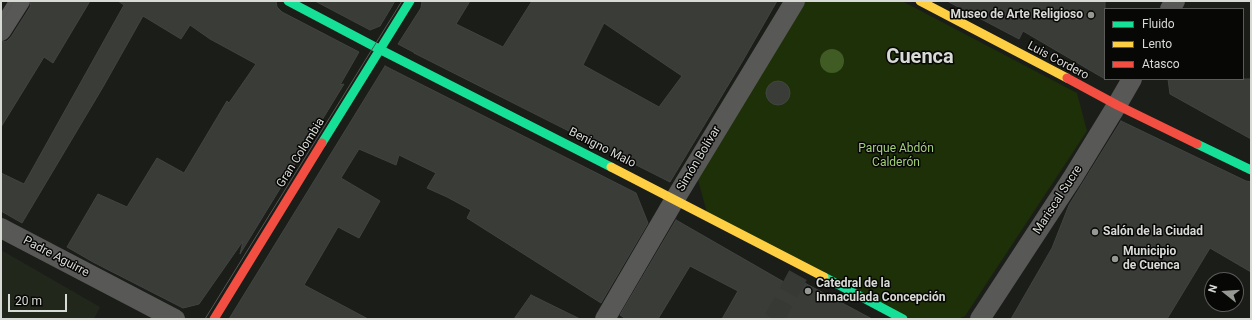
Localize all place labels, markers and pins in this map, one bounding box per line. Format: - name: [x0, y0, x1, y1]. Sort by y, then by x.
- place label: Museo de Arte Religioso: [951, 8, 1083, 22]
- marker: Museo de Arte Religioso: [1086, 10, 1096, 20]
- place label: Salón de la Ciudad: [1103, 225, 1203, 239]
- marker: Salón de la Ciudad: [1090, 227, 1100, 237]
- place label: Municipio de Cuenca: [1123, 245, 1180, 273]
- marker: Municipio de Cuenca: [1110, 254, 1120, 264]
- place label: Catedral de la Inmaculada Concepción: [816, 277, 946, 305]
- marker: Catedral de la Inmaculada Concepción: [803, 286, 813, 296]

